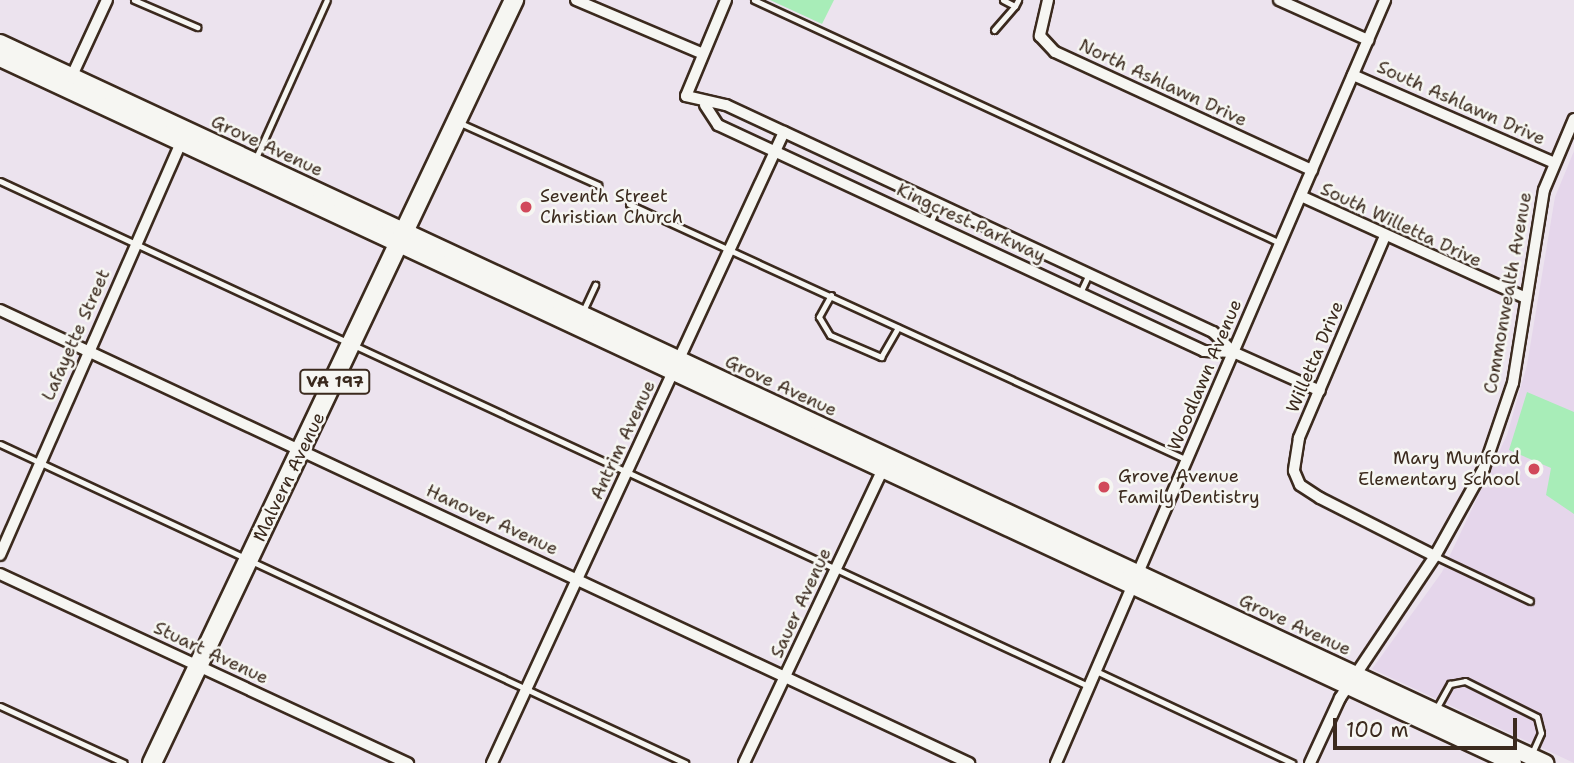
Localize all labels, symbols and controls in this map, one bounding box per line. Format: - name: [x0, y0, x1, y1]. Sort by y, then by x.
- street label: North Ashlawn Drive: [1076, 35, 1250, 131]
- street label: South Ashlawn Drive: [1374, 56, 1548, 150]
- street label: Grove Avenue: [208, 111, 326, 181]
- street label: South Willetta Drive: [1317, 178, 1485, 272]
- street label: Kingcrest Parkway: [893, 179, 1049, 267]
- place label: Seventh Street Christian Church: [540, 186, 683, 228]
- street label: Commonwealth Avenue: [1480, 191, 1536, 395]
- marker: Seventh Street Christian Church: [518, 199, 534, 215]
- street label: Lafayette Street: [37, 266, 115, 404]
- street label: Woodlawn Avenue: [1163, 296, 1247, 454]
- street label: Willetta Drive: [1282, 298, 1348, 416]
- street label: Grove Avenue: [722, 351, 840, 421]
- road number: VA 197: [298, 370, 372, 394]
- street label: Antrim Avenue: [586, 377, 660, 503]
- street label: Malvern Avenue: [248, 409, 330, 545]
- place label: Mary Munford Elementary School: [1358, 448, 1520, 490]
- marker: Mary Munford Elementary School: [1526, 461, 1542, 477]
- place label: Grove Avenue Family Dentistry: [1118, 466, 1260, 508]
- marker: Grove Avenue Family Dentistry: [1096, 479, 1112, 495]
- street label: Hanover Avenue: [423, 480, 561, 560]
- street label: Sauer Avenue: [766, 545, 836, 661]
- street label: Grove Avenue: [1236, 590, 1354, 660]
- street label: Stuart Avenue: [150, 617, 272, 689]
- scale bar: [1336, 704, 1520, 748]
- text: 100 m: [1346, 716, 1409, 744]

